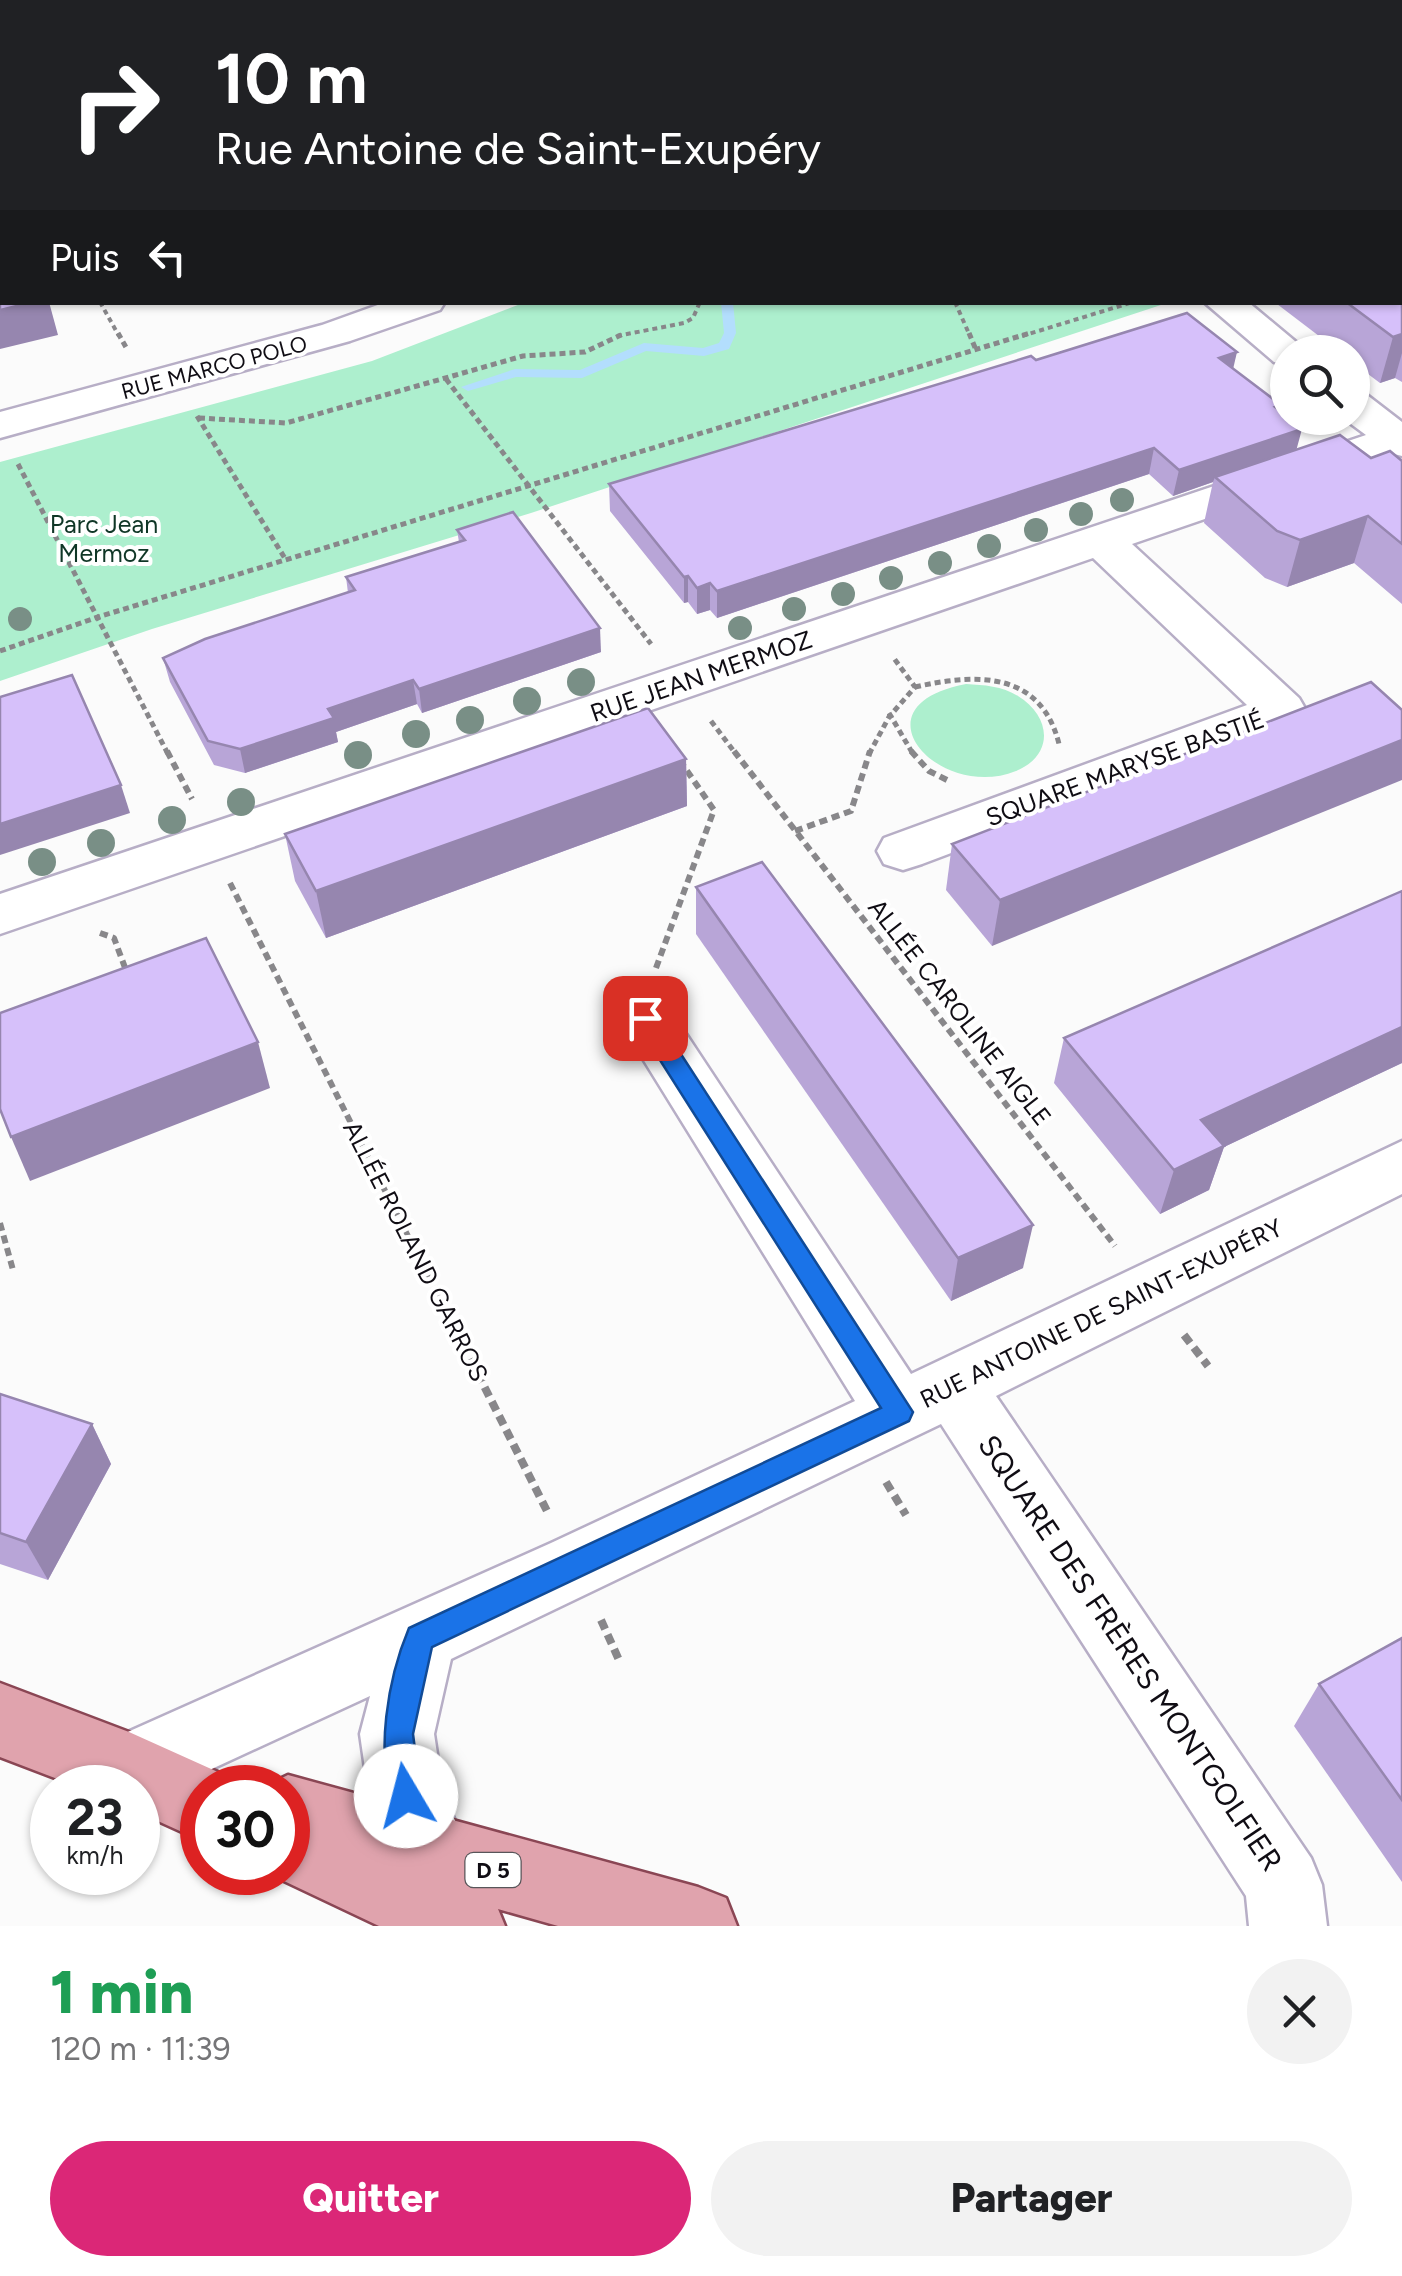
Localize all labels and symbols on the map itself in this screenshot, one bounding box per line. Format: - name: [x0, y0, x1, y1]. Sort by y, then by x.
- street label: RUE MARCO POLO: [118, 330, 310, 405]
- park label: Parc Jean Mermoz: [50, 509, 158, 568]
- street label: RUE JEAN MERMOZ: [586, 624, 816, 728]
- street label: SQUARE MARYSE BASTIÉ: [982, 704, 1268, 832]
- street label: ALLÉE CAROLINE AIGLE: [862, 893, 1058, 1131]
- pin: [603, 976, 688, 1061]
- street label: ALLÉE ROLAND GARROS: [337, 1116, 495, 1386]
- street label: RUE ANTOINE DE SAINT-EXUPÉRY: [915, 1212, 1287, 1414]
- street label: SQUARE DES FRÈRES MONTGOLFIER: [970, 1428, 1291, 1878]
- position arrow: [354, 1744, 458, 1848]
- speed limit sign: 30: [180, 1765, 310, 1895]
- road number: D 5: [466, 1853, 520, 1887]

